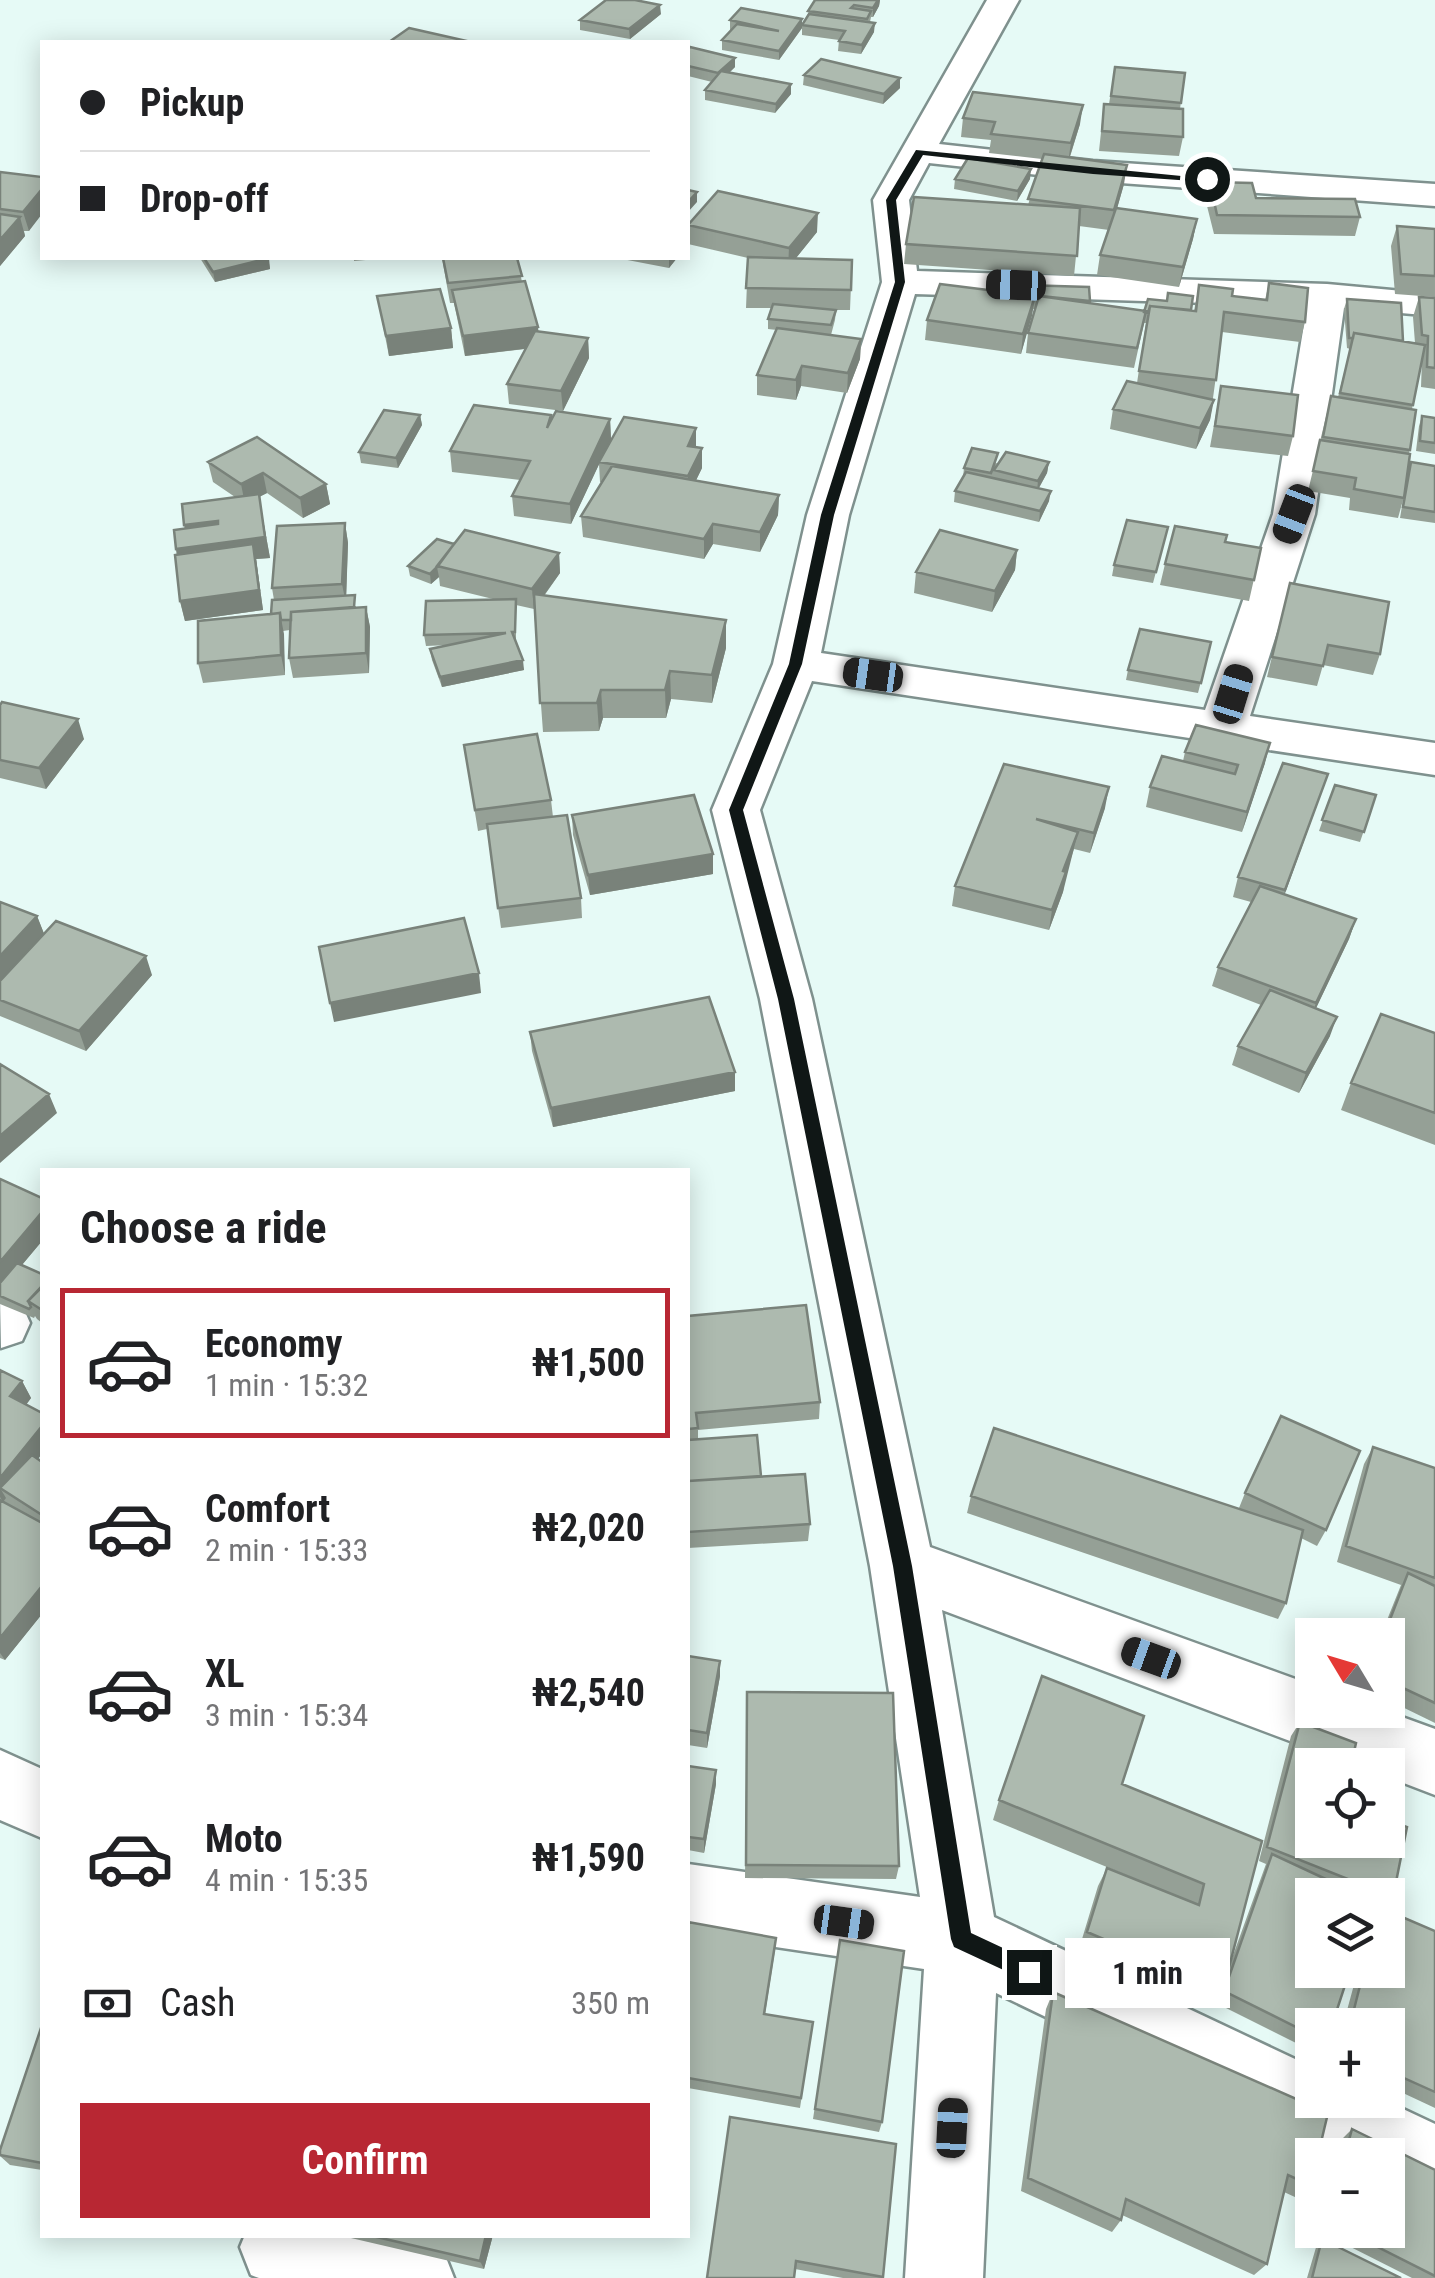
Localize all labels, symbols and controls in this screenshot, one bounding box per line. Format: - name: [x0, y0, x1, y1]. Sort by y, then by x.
- text: Pickup: [140, 81, 244, 125]
- route start: [1185, 157, 1230, 202]
- text: Drop-off: [140, 177, 269, 221]
- car: [985, 269, 1047, 301]
- car: [1269, 481, 1319, 547]
- car: [841, 656, 905, 694]
- car: [1210, 661, 1256, 727]
- text: Choose a ride: [80, 1201, 327, 1254]
- icon: car: [85, 1318, 175, 1408]
- text: Economy: [205, 1322, 342, 1366]
- text: ₦1,500: [532, 1341, 645, 1385]
- text: 1 min · 15:32: [205, 1366, 368, 1404]
- icon: car: [85, 1483, 175, 1573]
- text: Comfort: [205, 1487, 330, 1531]
- text: ₦2,020: [532, 1506, 645, 1550]
- text: 2 min · 15:33: [205, 1531, 368, 1569]
- north arrow: [1295, 1618, 1405, 1728]
- map controls: [1295, 1618, 1405, 2248]
- car: [1118, 1634, 1184, 1682]
- icon: car: [85, 1648, 175, 1738]
- text: XL: [205, 1652, 244, 1696]
- text: ₦2,540: [532, 1671, 645, 1715]
- text: 3 min · 15:34: [205, 1696, 368, 1734]
- button: locate: [1295, 1748, 1405, 1858]
- icon: car: [85, 1813, 175, 1903]
- text: Moto: [205, 1817, 283, 1861]
- text: ₦1,590: [532, 1836, 645, 1880]
- text: 4 min · 15:35: [205, 1861, 368, 1899]
- button: layers: [1295, 1878, 1405, 1988]
- car: [812, 1903, 876, 1941]
- callout: 1 min: [1064, 1937, 1229, 2007]
- route end: [1007, 1950, 1052, 1995]
- text: 1 min: [1112, 1954, 1183, 1992]
- icon: cash: [80, 1976, 135, 2031]
- text: Cash: [160, 1981, 235, 2025]
- text: 350 m: [571, 1984, 650, 2022]
- button: +: [1295, 2008, 1405, 2118]
- car: [935, 2097, 969, 2159]
- button: Confirm: [80, 2103, 650, 2218]
- button: −: [1295, 2138, 1405, 2248]

